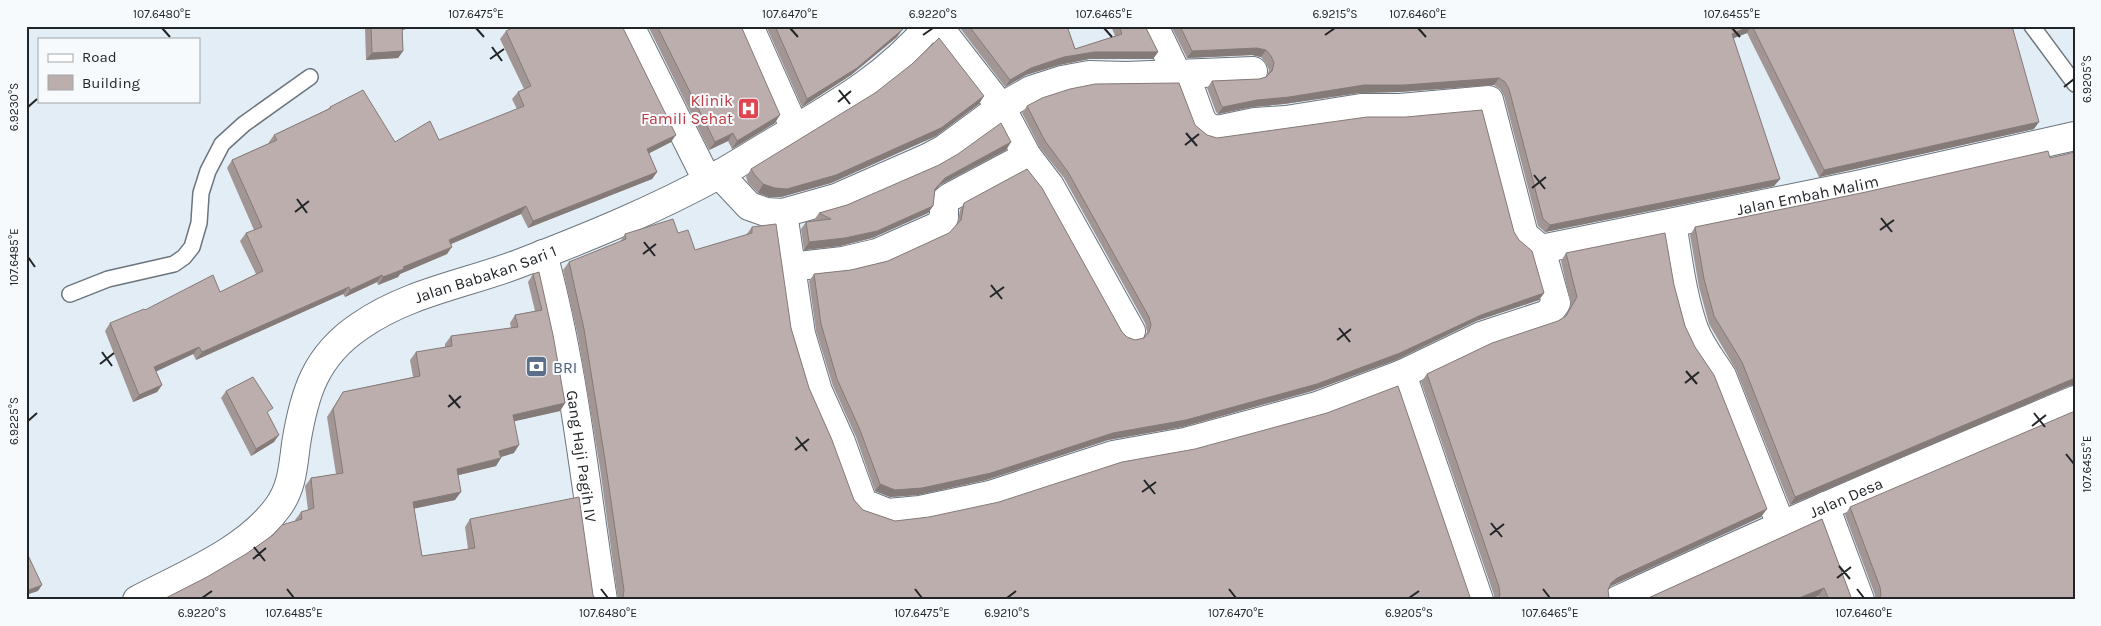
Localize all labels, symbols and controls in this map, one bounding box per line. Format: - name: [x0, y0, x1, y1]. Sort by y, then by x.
- text: 107.6480°E: [133, 7, 191, 21]
- text: 107.6475°E: [448, 7, 504, 21]
- text: 107.6470°E: [762, 7, 818, 21]
- text: 6.9220°S: [909, 7, 957, 21]
- text: 107.6465°E: [1076, 7, 1132, 21]
- text: 6.9215°S: [1312, 7, 1358, 21]
- text: 107.6460°E: [1389, 7, 1447, 21]
- text: 107.6455°E: [1704, 7, 1760, 21]
- legend: [38, 38, 200, 102]
- text: Road: [82, 48, 117, 66]
- text: 6.9205°S: [2080, 55, 2094, 103]
- text: Building: [82, 74, 140, 92]
- text: 6.9230°S: [7, 83, 21, 131]
- place label: Klinik Famili Sehat: [641, 91, 733, 128]
- hospital icon: Klinik Famili Sehat: [737, 97, 761, 121]
- street label: Jalan Embah Malim: [1735, 171, 1880, 219]
- text: 107.6485°E: [7, 228, 21, 286]
- street label: Jalan Babakan Sari 1: [412, 241, 559, 307]
- bank icon: BRI: [525, 355, 549, 379]
- place label: BRI: [553, 358, 577, 377]
- street label: Gang Haji Pagih IV: [562, 389, 601, 523]
- text: 6.9225°S: [7, 397, 21, 445]
- text: 107.6455°E: [2080, 436, 2094, 492]
- street label: Jalan Desa: [1806, 473, 1886, 522]
- text: 6.9220°S: [178, 606, 226, 620]
- text: 107.6485°E: [265, 606, 323, 620]
- text: 107.6480°E: [579, 606, 637, 620]
- text: 107.6475°E: [894, 606, 950, 620]
- text: 6.9210°S: [984, 606, 1030, 620]
- text: 107.6470°E: [1208, 606, 1264, 620]
- text: 6.9205°S: [1385, 606, 1433, 620]
- text: 107.6465°E: [1522, 606, 1578, 620]
- text: 107.6460°E: [1835, 606, 1893, 620]

